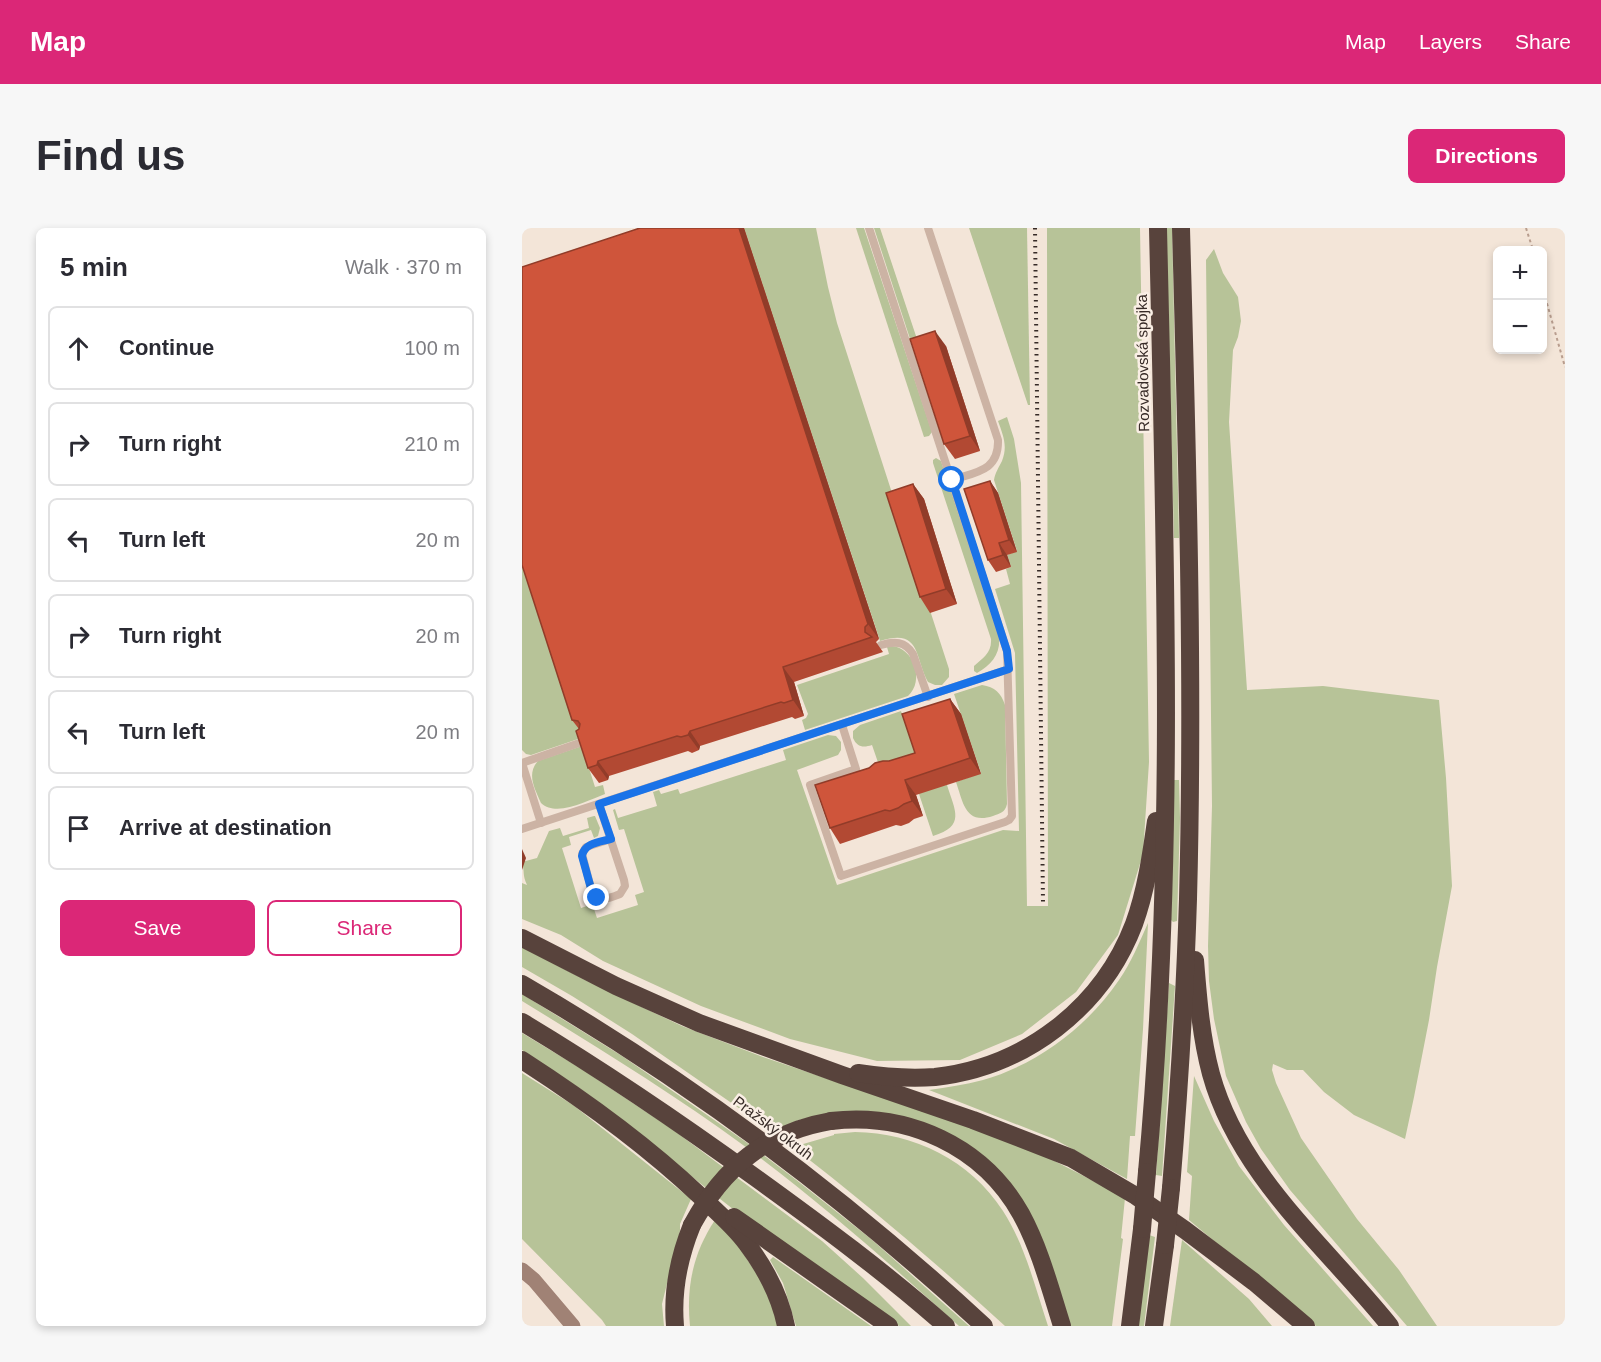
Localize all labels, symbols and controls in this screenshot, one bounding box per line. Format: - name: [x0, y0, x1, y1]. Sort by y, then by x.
- text: Map: [30, 26, 86, 57]
- text: Map: [1345, 30, 1386, 53]
- text: Layers: [1419, 30, 1482, 53]
- text: Share: [1515, 30, 1571, 53]
- button: Directions: [1408, 129, 1565, 183]
- text: Find us: [36, 132, 185, 179]
- map controls: [1493, 246, 1547, 354]
- button: +: [1493, 246, 1547, 300]
- text: 5 min: [60, 252, 128, 282]
- text: Walk · 370 m: [345, 256, 462, 278]
- street label: Rozvadovská spojka: [1133, 293, 1152, 432]
- button: −: [1493, 300, 1547, 354]
- icon: ahead: [62, 332, 95, 365]
- text: Continue: [119, 335, 214, 360]
- text: 100 m: [404, 337, 460, 359]
- icon: right: [62, 428, 95, 461]
- text: Turn right: [119, 431, 221, 456]
- text: 210 m: [404, 433, 460, 455]
- route start: [938, 466, 964, 492]
- icon: left: [62, 524, 95, 557]
- text: Turn left: [119, 527, 205, 552]
- text: 20 m: [416, 529, 460, 551]
- icon: right: [62, 620, 95, 653]
- text: Turn right: [119, 623, 221, 648]
- text: 20 m: [416, 625, 460, 647]
- icon: left: [62, 716, 95, 749]
- text: Turn left: [119, 719, 205, 744]
- text: 20 m: [416, 721, 460, 743]
- icon: arrive: [62, 812, 95, 845]
- text: Arrive at destination: [119, 815, 332, 840]
- route end: [583, 884, 609, 910]
- button: Save: [60, 900, 255, 956]
- button: Share: [267, 900, 462, 956]
- street label: Pražský okruh: [730, 1092, 816, 1163]

